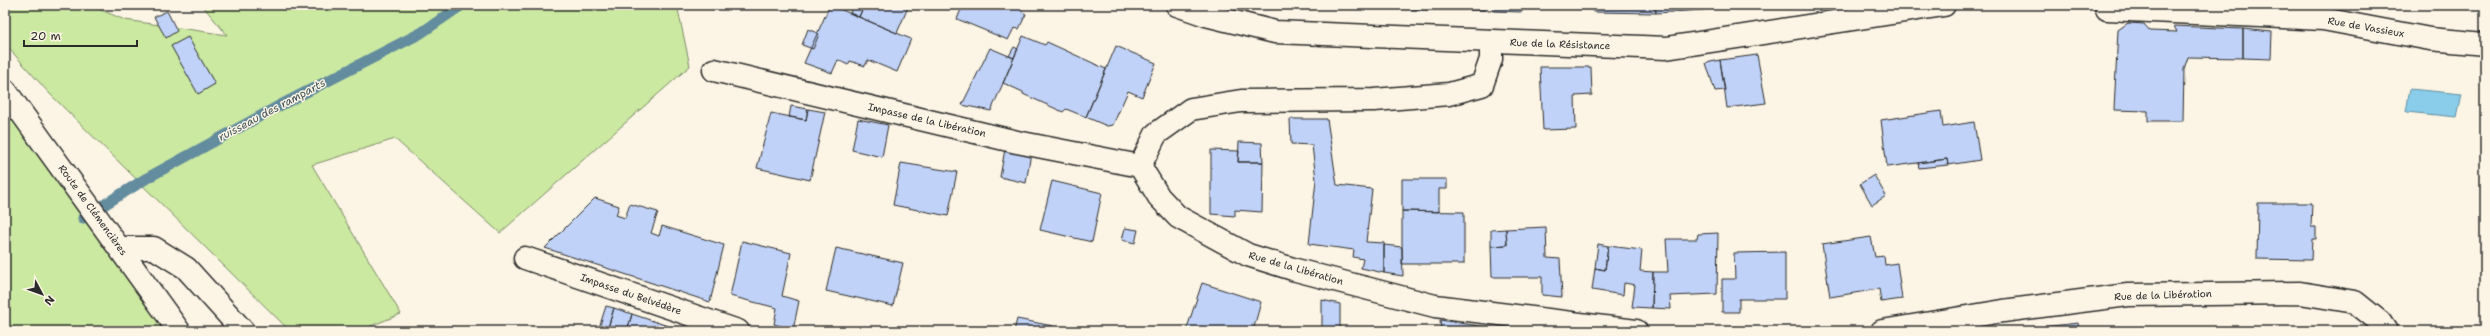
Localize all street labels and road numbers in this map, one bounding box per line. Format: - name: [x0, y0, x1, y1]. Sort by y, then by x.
- street label: Rue de Vassieux: [2327, 14, 2405, 40]
- street label: Rue de la Résistance: [1510, 36, 1611, 52]
- street label: Impasse de la Libération: [867, 100, 987, 140]
- street label: Route de Clémencières: [56, 162, 130, 258]
- street label: Rue de la Libération: [1247, 248, 1345, 288]
- street label: Impasse du Belvédère: [579, 271, 684, 318]
- street label: Rue de la Libération: [2114, 287, 2212, 303]

